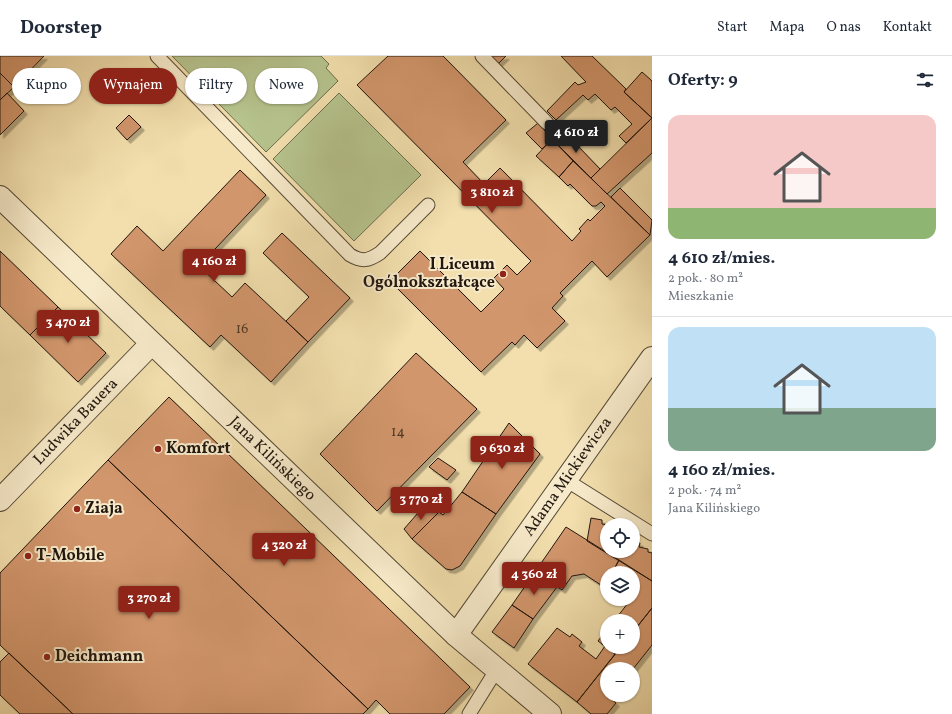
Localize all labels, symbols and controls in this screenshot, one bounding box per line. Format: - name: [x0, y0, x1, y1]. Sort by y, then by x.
- text: Doorstep: [20, 15, 102, 41]
- text: Start: [717, 18, 747, 37]
- text: Mapa: [769, 18, 804, 37]
- text: O nas: [826, 18, 861, 37]
- text: Kontakt: [883, 18, 932, 37]
- chip: Kupno: [12, 68, 81, 104]
- chip: Wynajem: [89, 68, 177, 104]
- chip: Filtry: [185, 68, 247, 104]
- chip: Nowe: [255, 68, 318, 104]
- text: Oferty: 9: [668, 69, 738, 92]
- icon: filters: [914, 69, 936, 91]
- pin: 4 610 zł: [535, 120, 617, 154]
- text: 4 610 zł: [554, 124, 598, 142]
- icon: home: [766, 141, 838, 213]
- pin: 3 810 zł: [451, 180, 533, 214]
- text: 3 810 zł: [470, 184, 514, 202]
- text: 4 610 zł/mies.: [668, 247, 775, 270]
- pin: 4 160 zł: [173, 249, 255, 283]
- text: 4 160 zł: [192, 253, 236, 271]
- place label: I Liceum Ogólnokształcące: [363, 254, 495, 294]
- marker: I Liceum Ogólnokształcące: [498, 269, 508, 279]
- text: 2 pok. · 80 m²: [668, 270, 743, 288]
- text: Mieszkanie: [668, 288, 734, 306]
- pin: 3 470 zł: [27, 310, 109, 344]
- text: 3 470 zł: [46, 314, 90, 332]
- house number: 16: [236, 320, 248, 339]
- icon: home: [766, 353, 838, 425]
- street label: Ludwika Bauera: [29, 374, 123, 470]
- street label: Jana Kilińskiego: [224, 412, 320, 506]
- street label: Adama Mickiewicza: [519, 413, 617, 541]
- house number: 14: [391, 423, 405, 442]
- pin: 9 630 zł: [461, 436, 543, 470]
- place label: Komfort: [166, 438, 231, 460]
- text: 9 630 zł: [480, 440, 524, 458]
- marker: Komfort: [153, 444, 163, 454]
- text: 4 160 zł/mies.: [668, 459, 775, 482]
- text: 2 pok. · 74 m²: [668, 482, 741, 500]
- pin: 3 770 zł: [380, 487, 462, 521]
- text: 3 770 zł: [400, 491, 442, 509]
- place label: Ziaja: [85, 498, 123, 520]
- text: Jana Kilińskiego: [668, 500, 760, 518]
- marker: Ziaja: [72, 504, 82, 514]
- map controls: [600, 518, 640, 702]
- button: locate: [600, 518, 640, 558]
- pin: 4 320 zł: [243, 533, 325, 567]
- text: 4 320 zł: [261, 537, 307, 555]
- place label: T-Mobile: [36, 545, 104, 567]
- marker: T-Mobile: [23, 551, 33, 561]
- pin: 4 360 zł: [493, 562, 575, 596]
- text: 4 360 zł: [511, 566, 557, 584]
- button: layers: [600, 566, 640, 606]
- pin: 3 270 zł: [108, 586, 190, 620]
- text: 3 270 zł: [127, 590, 171, 608]
- button: +: [600, 614, 640, 654]
- place label: Deichmann: [55, 646, 144, 668]
- marker: Deichmann: [42, 652, 52, 662]
- button: −: [600, 662, 640, 702]

